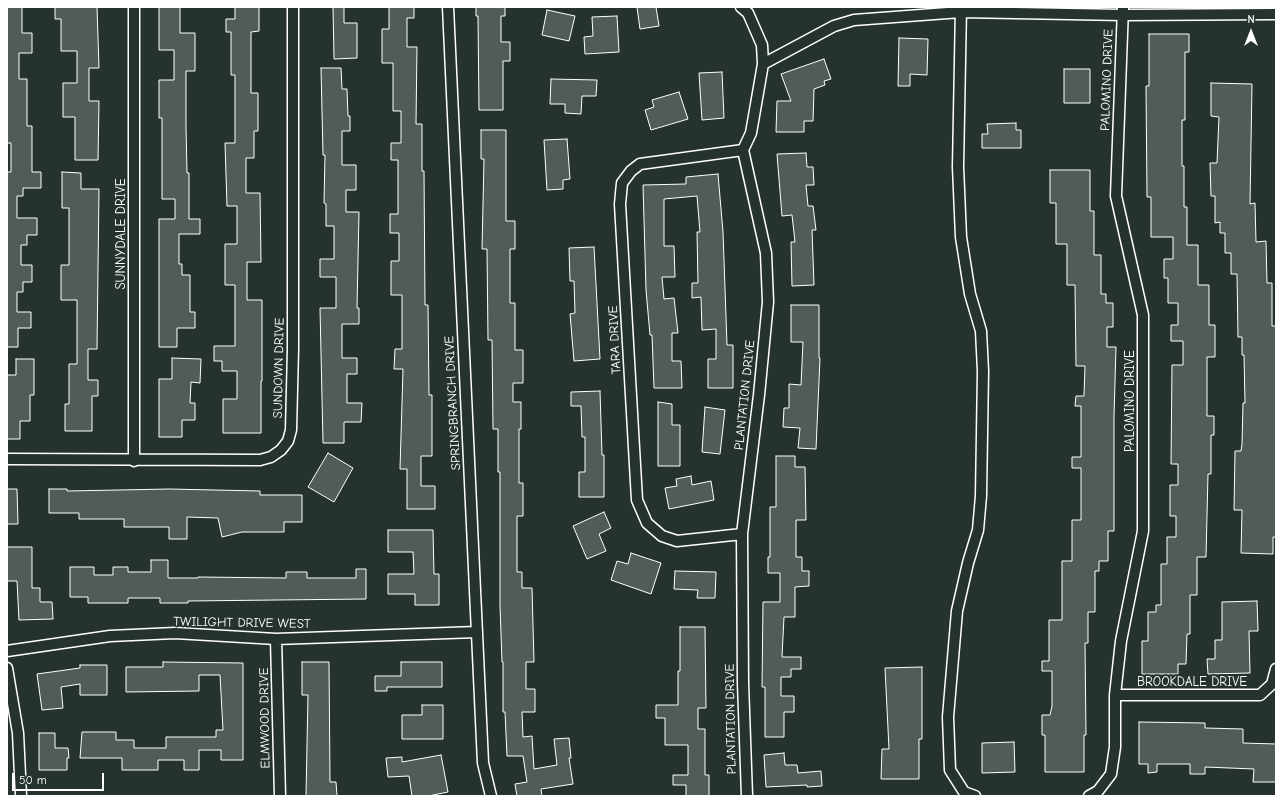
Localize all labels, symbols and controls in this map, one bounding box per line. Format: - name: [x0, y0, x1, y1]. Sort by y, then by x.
- north arrow: [1231, 12, 1271, 52]
- text: N: [1247, 13, 1255, 26]
- street label: PALOMINO DRIVE: [1097, 29, 1117, 131]
- street label: SUNNYDALE DRIVE: [113, 178, 129, 290]
- street label: TARA DRIVE: [605, 305, 625, 375]
- street label: SUNDOWN DRIVE: [270, 317, 288, 419]
- street label: SPRINGBRANCH DRIVE: [442, 335, 464, 471]
- street label: PLANTATION DRIVE: [731, 339, 759, 451]
- street label: PALOMINO DRIVE: [1122, 350, 1138, 452]
- street label: TWILIGHT DRIVE WEST: [173, 614, 311, 632]
- street label: PLANTATION DRIVE: [722, 664, 740, 774]
- street label: ELMWOOD DRIVE: [256, 667, 274, 769]
- street label: BROOKDALE DRIVE: [1137, 674, 1247, 690]
- scale bar: [14, 765, 106, 791]
- text: 50 m: [19, 773, 47, 787]

